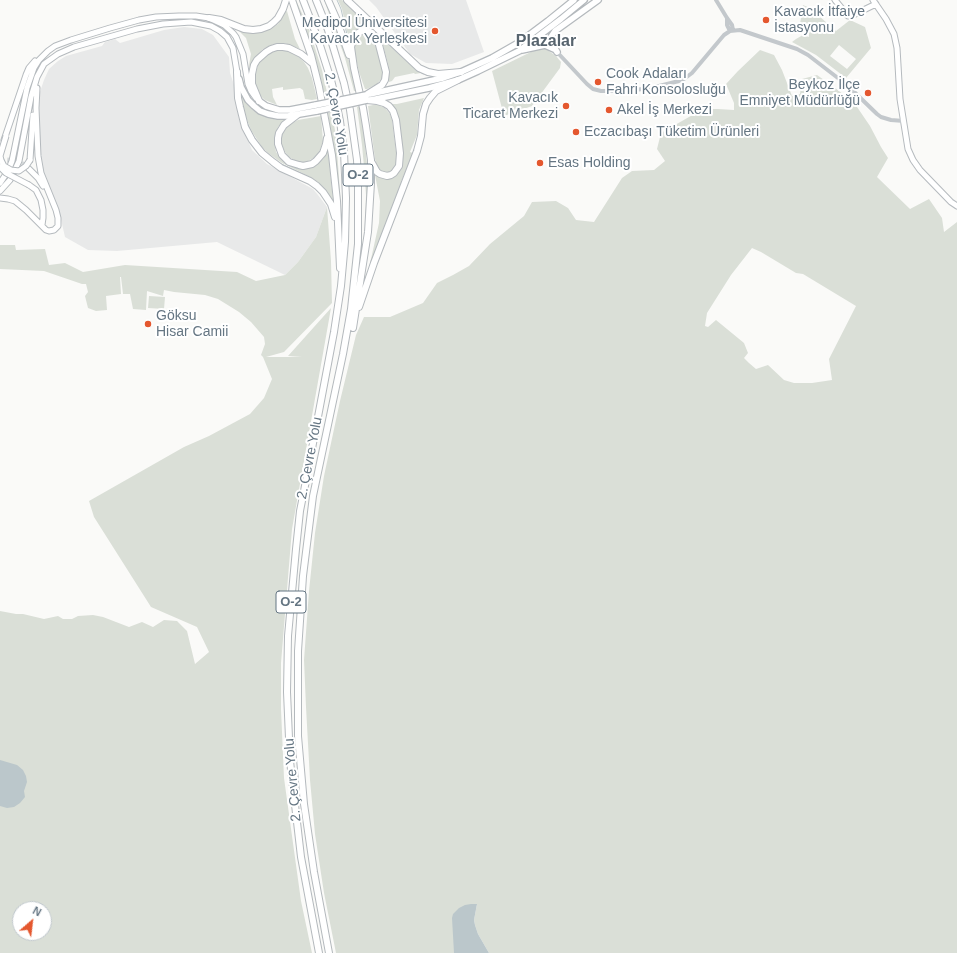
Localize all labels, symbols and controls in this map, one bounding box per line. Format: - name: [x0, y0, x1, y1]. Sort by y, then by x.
- place label: Kavacık İtfaiye İstasyonu: [774, 4, 865, 36]
- place label: Medipol Üniversitesi Kavacık Yerleşkesi: [302, 15, 427, 48]
- marker: Kavacık İtfaiye İstasyonu: [761, 15, 771, 25]
- marker: Medipol Üniversitesi Kavacık Yerleşkesi: [430, 26, 440, 36]
- district label: Plazalar: [516, 32, 576, 52]
- place label: Cook Adaları Fahri Konsolosluğu: [606, 66, 726, 98]
- street label: 2. Çevre Yolu: [320, 71, 352, 157]
- marker: Cook Adaları Fahri Konsolosluğu: [593, 77, 603, 87]
- place label: Beykoz İlçe Emniyet Müdürlüğü: [739, 77, 860, 110]
- marker: Beykoz İlçe Emniyet Müdürlüğü: [863, 88, 873, 98]
- place label: Kavacık Ticaret Merkezi: [463, 90, 558, 122]
- marker: Kavacık Ticaret Merkezi: [561, 101, 571, 111]
- place label: Akel İş Merkezi: [617, 102, 712, 118]
- marker: Akel İş Merkezi: [604, 105, 614, 115]
- place label: Eczacıbaşı Tüketim Ürünleri: [584, 124, 759, 140]
- marker: Eczacıbaşı Tüketim Ürünleri: [571, 127, 581, 137]
- place label: Esas Holding: [548, 155, 630, 171]
- marker: Esas Holding: [535, 158, 545, 168]
- road number: O-2: [343, 164, 373, 186]
- place label: Göksu Hisar Camii: [156, 308, 228, 340]
- marker: Göksu Hisar Camii: [143, 319, 153, 329]
- street label: 2. Çevre Yolu: [294, 415, 326, 501]
- road number: O-2: [276, 591, 306, 613]
- street label: 2. Çevre Yolu: [281, 738, 305, 822]
- north arrow: [12, 901, 52, 941]
- text: N: [31, 904, 43, 918]

